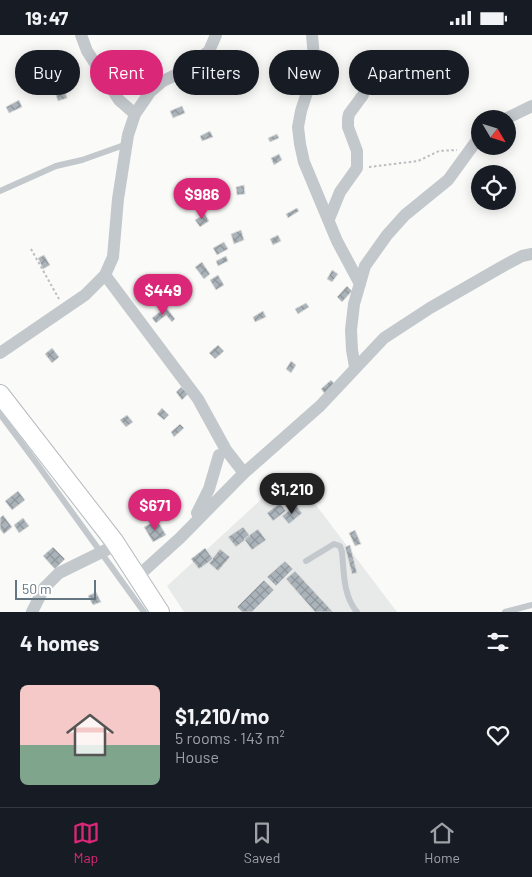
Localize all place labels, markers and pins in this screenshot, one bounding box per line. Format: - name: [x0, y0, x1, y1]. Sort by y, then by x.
- pin: $986: [172, 177, 232, 220]
- pin: $449: [133, 273, 193, 316]
- pin: $1,210: [251, 473, 333, 515]
- pin: $671: [125, 489, 185, 531]

